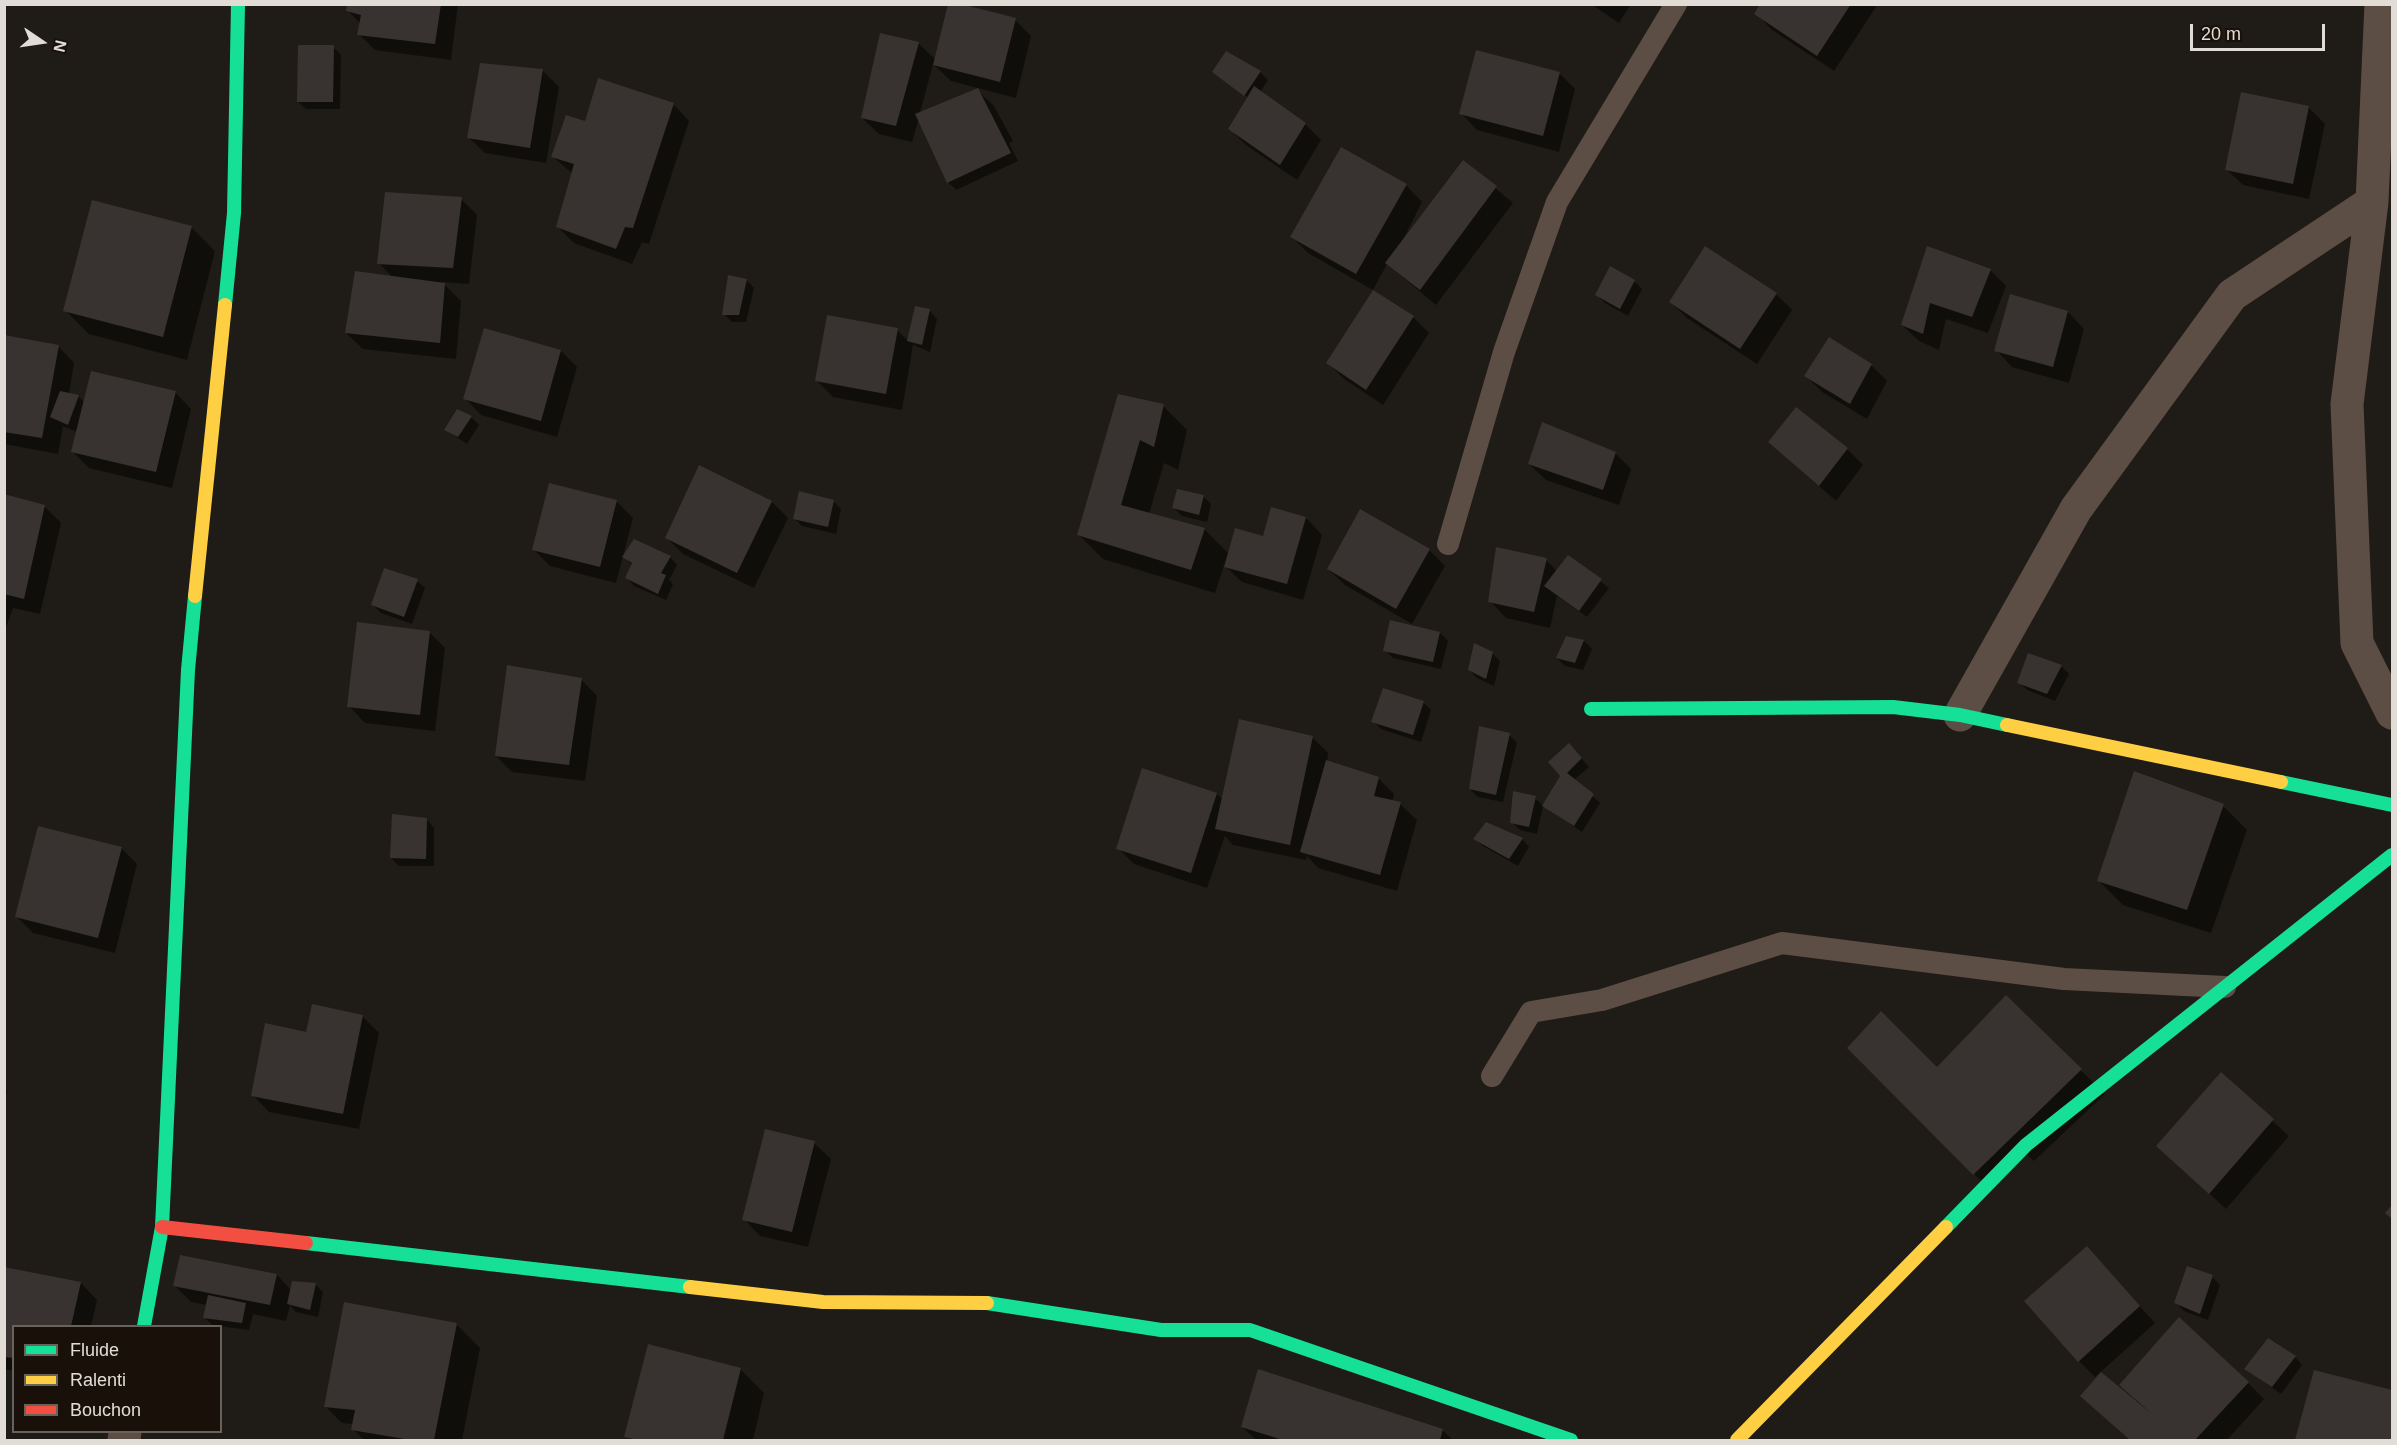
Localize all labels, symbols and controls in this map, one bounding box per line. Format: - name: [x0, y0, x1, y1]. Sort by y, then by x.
- north arrow: [12, 12, 72, 72]
- scale bar: [2193, 12, 2328, 50]
- text: 20 m: [2201, 24, 2241, 44]
- text: N: [50, 39, 70, 54]
- legend: [12, 1325, 222, 1433]
- text: Fluide: [70, 1340, 119, 1360]
- text: Ralenti: [70, 1370, 126, 1390]
- text: Bouchon: [70, 1400, 141, 1420]

